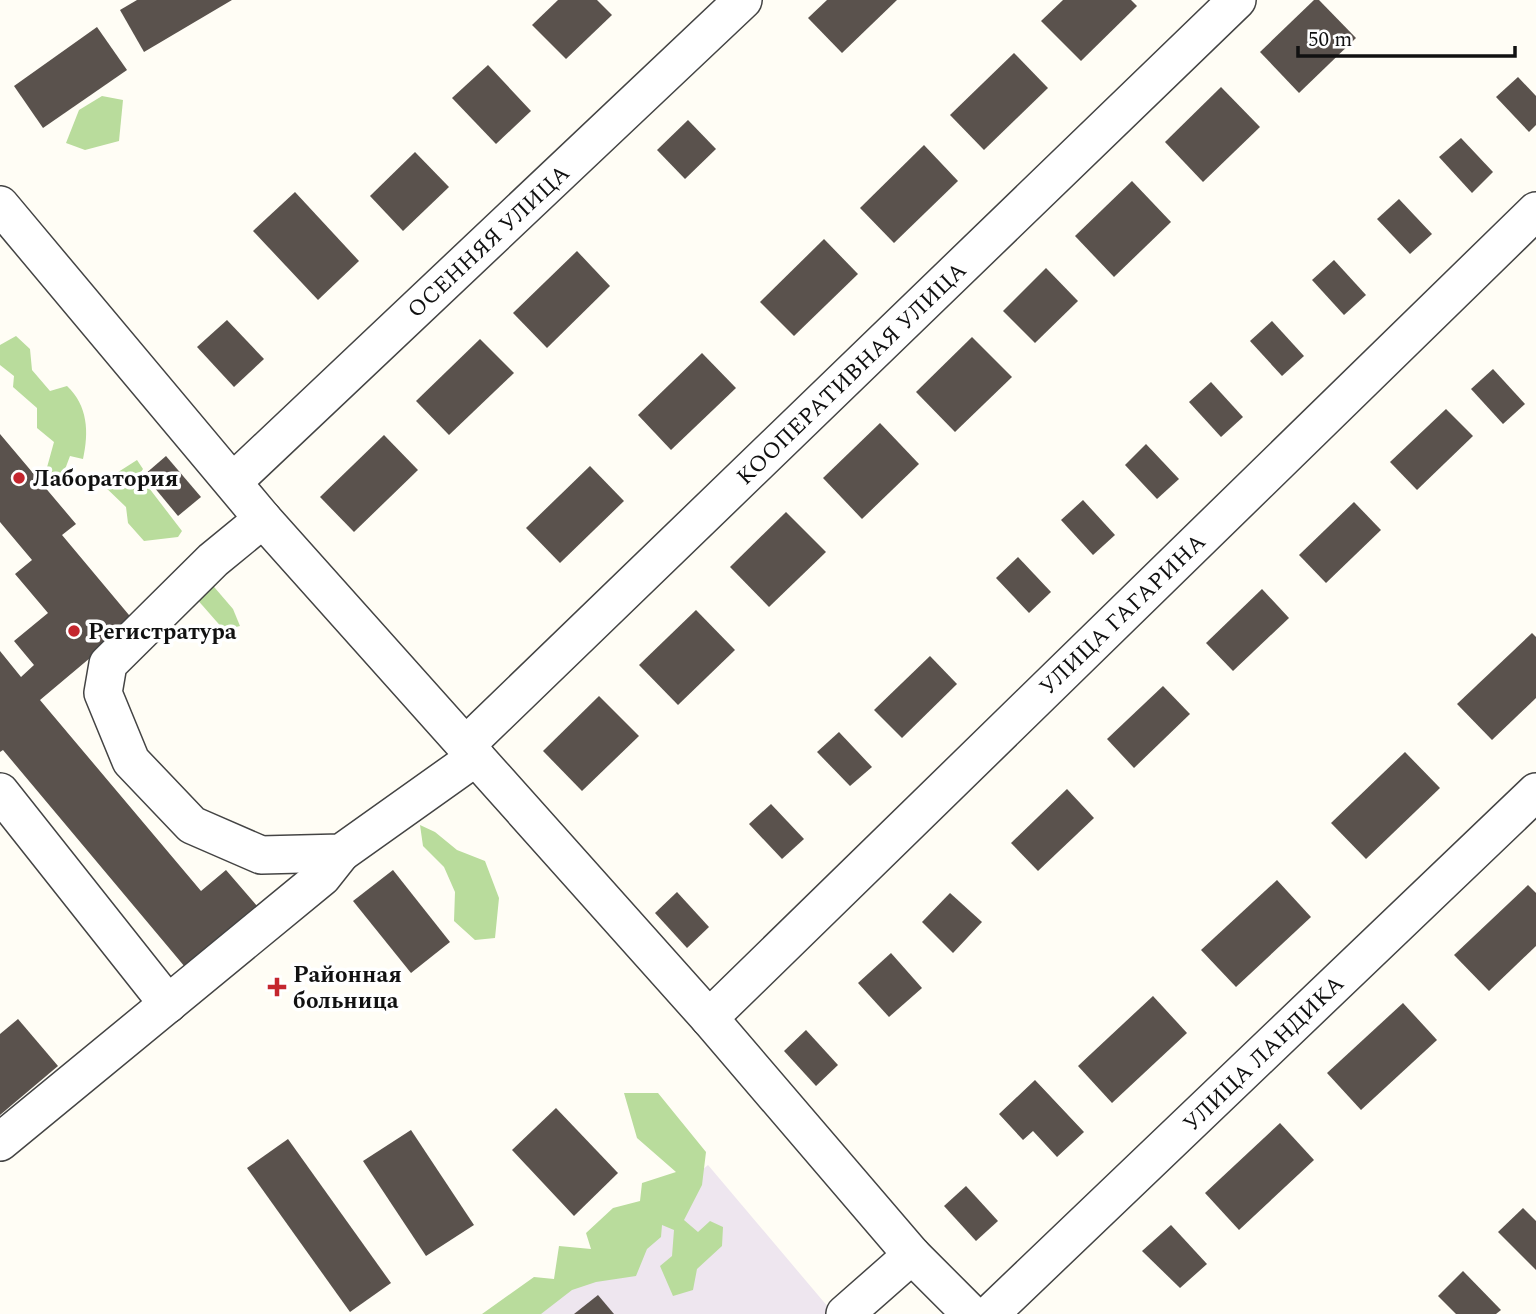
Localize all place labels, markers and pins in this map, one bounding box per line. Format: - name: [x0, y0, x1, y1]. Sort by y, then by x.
- place label: Лаборатория: [33, 462, 178, 497]
- marker: Лаборатория: [11, 470, 27, 486]
- place label: Регистратура: [88, 615, 237, 650]
- marker: Регистратура: [66, 623, 82, 639]
- place label: Районная больница: [293, 958, 402, 1019]
- marker: Районная больница: [267, 977, 287, 997]

